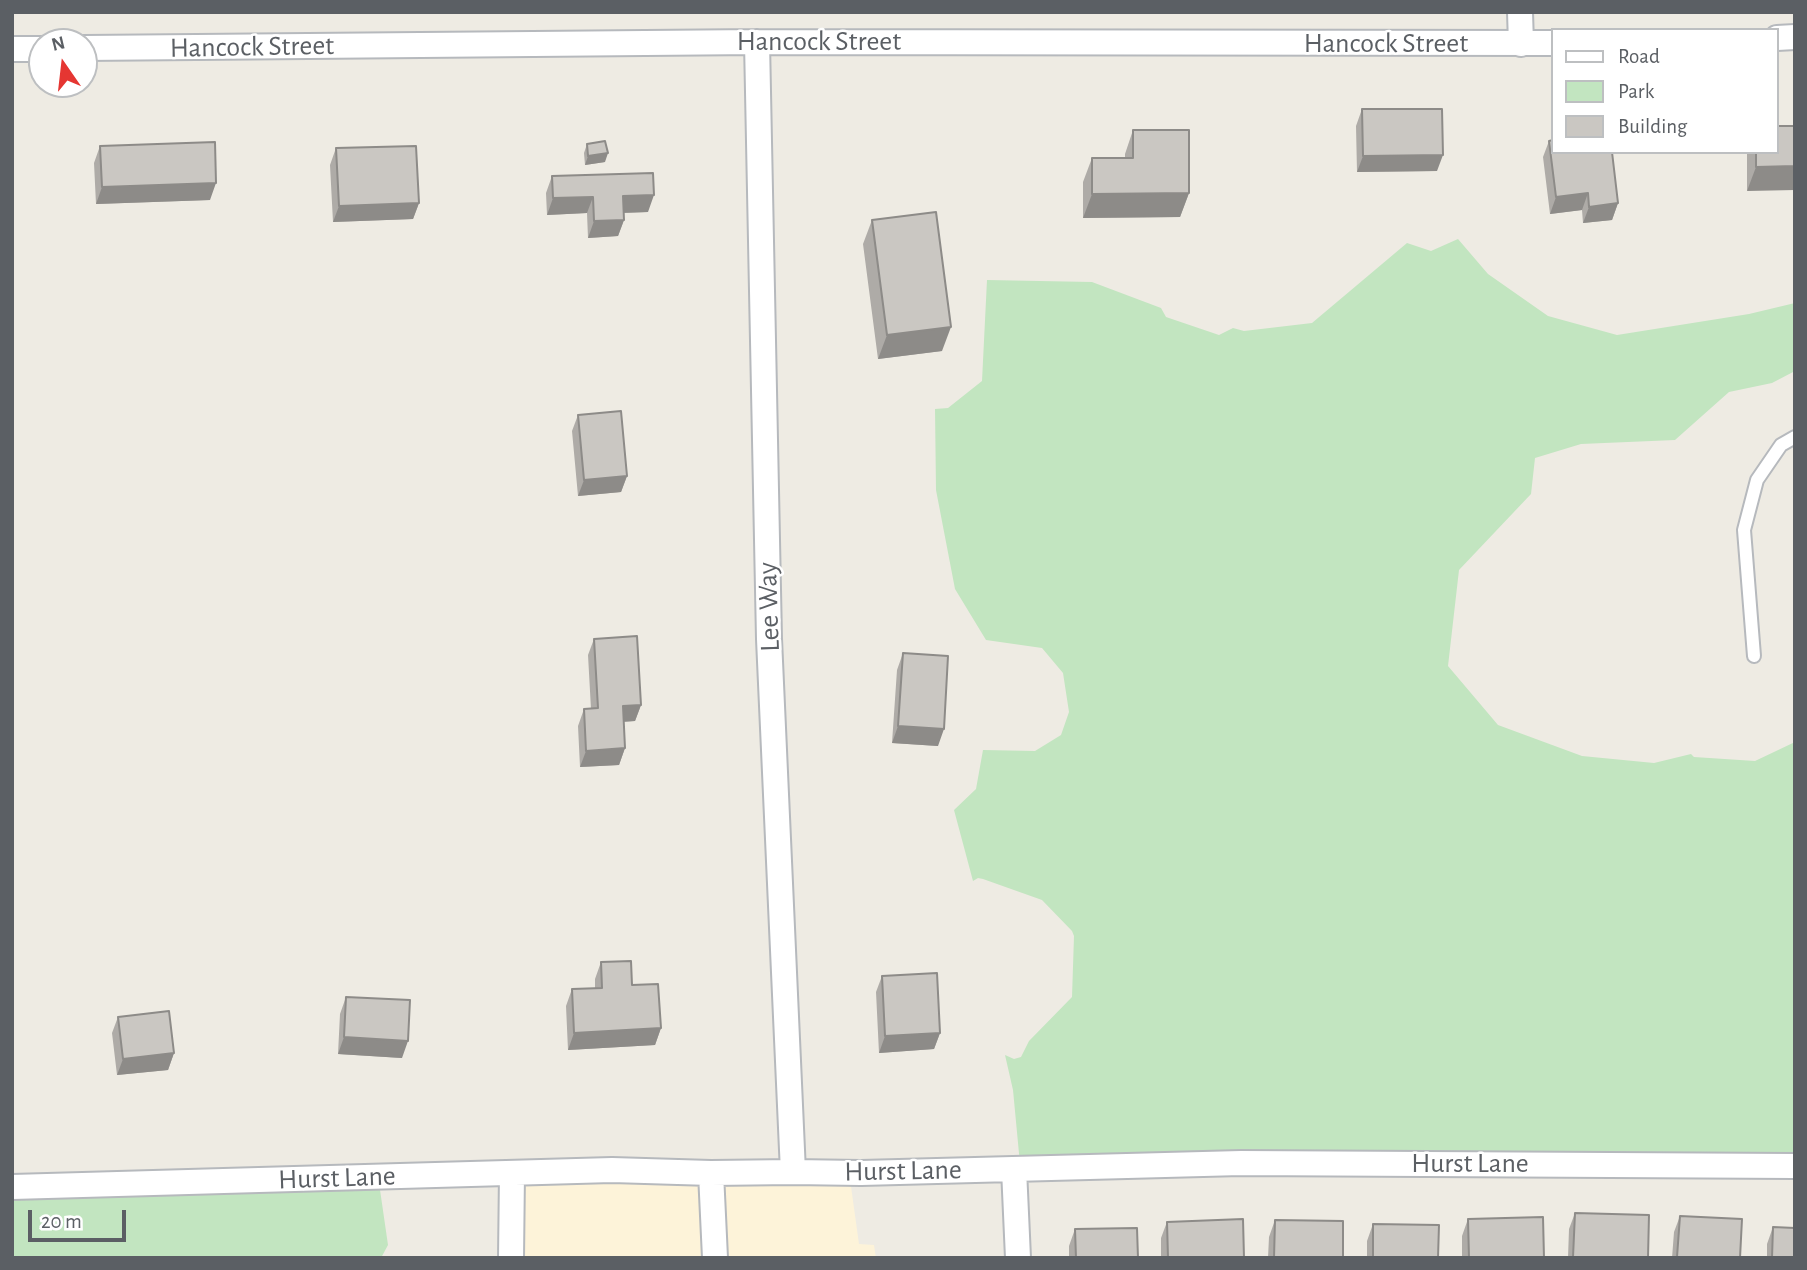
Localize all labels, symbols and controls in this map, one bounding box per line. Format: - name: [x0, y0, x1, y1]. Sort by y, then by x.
- street label: Hancock Street: [737, 25, 901, 59]
- street label: Hancock Street: [1304, 27, 1468, 61]
- north arrow: [28, 28, 98, 98]
- legend: [1552, 28, 1779, 154]
- street label: Hancock Street: [170, 29, 334, 65]
- text: N: [50, 33, 67, 55]
- text: Road: [1618, 46, 1660, 67]
- text: Park: [1618, 81, 1654, 102]
- text: Building: [1618, 116, 1687, 137]
- street label: Lee Way: [751, 562, 787, 652]
- street label: Hurst Lane: [1411, 1147, 1529, 1181]
- street label: Hurst Lane: [844, 1153, 962, 1189]
- street label: Hurst Lane: [278, 1159, 396, 1197]
- scale bar: [32, 1196, 130, 1240]
- text: 20 m: [41, 1211, 82, 1232]

